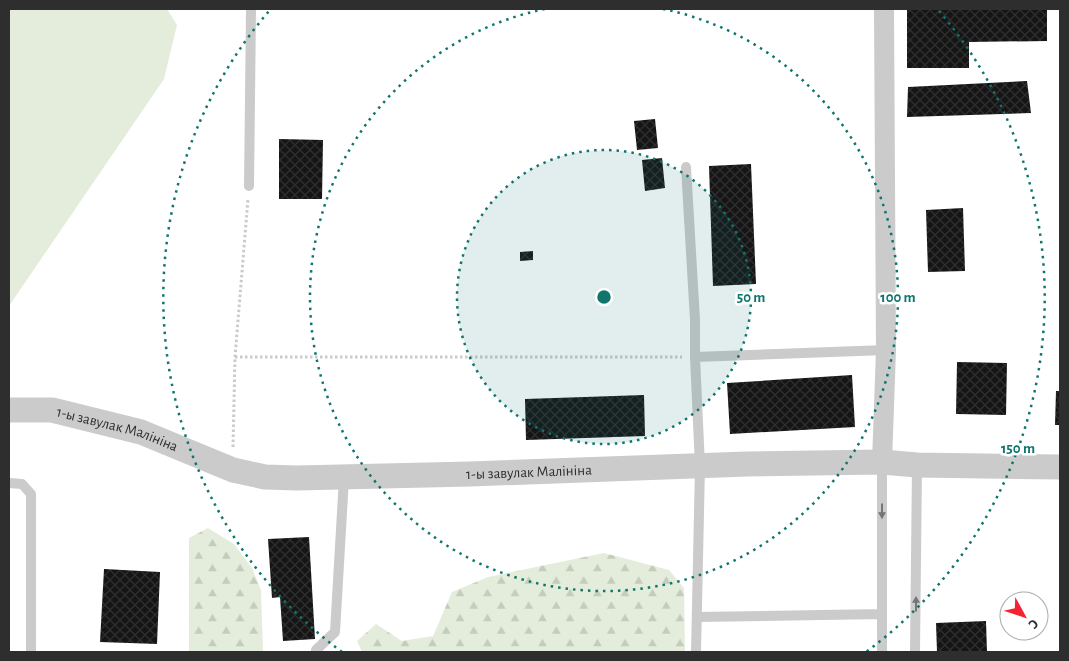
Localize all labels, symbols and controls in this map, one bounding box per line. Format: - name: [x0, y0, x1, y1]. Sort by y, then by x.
- centre of rings: [595, 288, 613, 306]
- text: 50 m: [737, 290, 765, 305]
- text: 100 m: [880, 290, 916, 305]
- street label: 1-ы завулак Малініна: [55, 404, 180, 454]
- text: 150 m: [1001, 441, 1035, 456]
- street label: 1-ы завулак Малініна: [466, 463, 592, 482]
- one-way arrow: [878, 503, 886, 519]
- north arrow: [999, 591, 1049, 641]
- one-way arrow: [912, 595, 920, 611]
- text: С: [1025, 616, 1041, 631]

